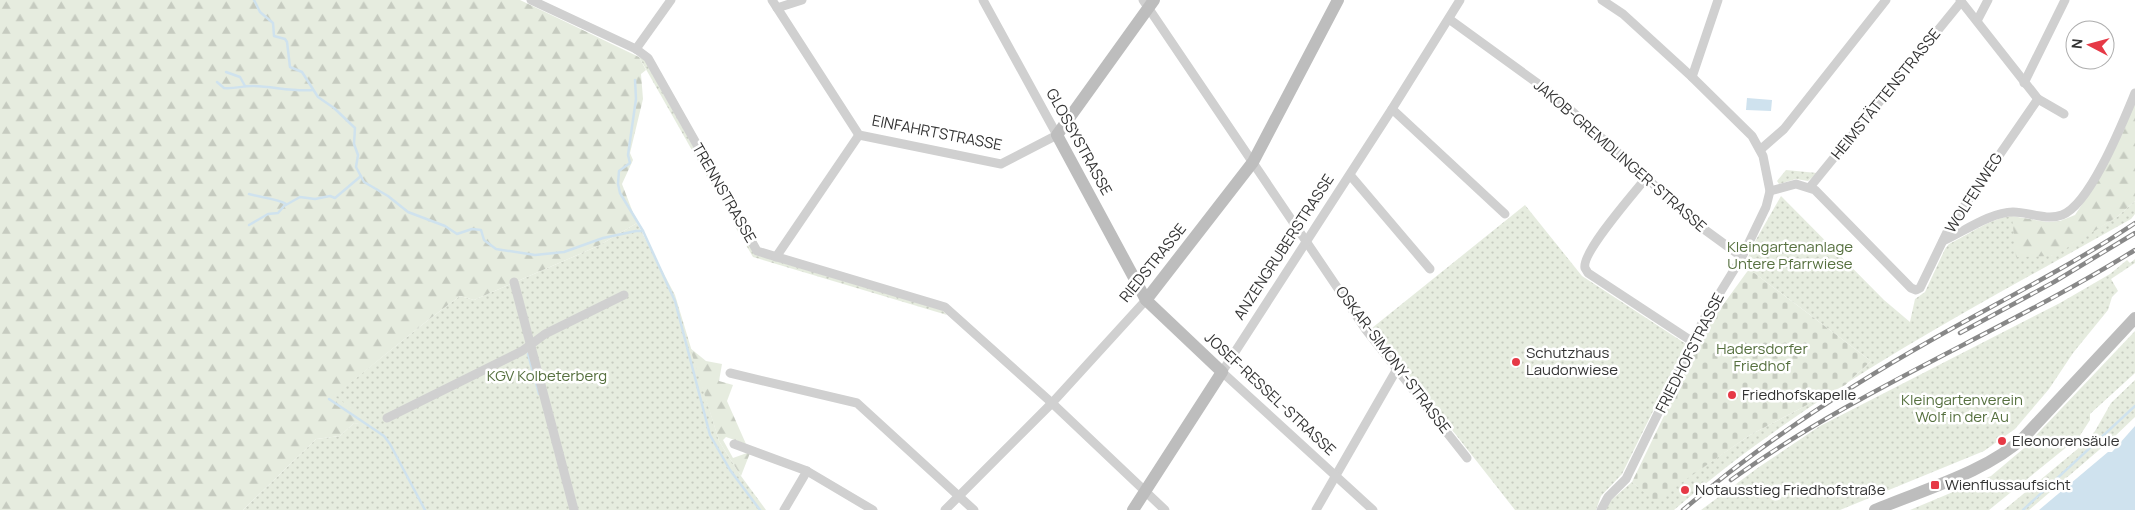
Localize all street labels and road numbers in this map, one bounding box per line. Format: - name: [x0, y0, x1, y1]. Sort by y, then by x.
- street label: HEIMSTÄTTENSTRASSE: [1826, 24, 1945, 164]
- street label: JAKOB-GREMDLINGER-STRASSE: [1529, 75, 1711, 237]
- street label: GLOSSYSTRASSE: [1041, 85, 1117, 199]
- street label: EINFAHRTSTRASSE: [870, 110, 1004, 155]
- street label: TRENNSTRASSE: [687, 139, 761, 246]
- street label: WOLFENWEG: [1940, 148, 2007, 237]
- street label: ANZENGRUBERSTRASSE: [1229, 170, 1339, 324]
- street label: RIEDSTRASSE: [1114, 219, 1191, 306]
- street label: OSKAR-SIMONY-STRASSE: [1331, 282, 1456, 438]
- street label: FRIEDHOFSTRASSE: [1650, 289, 1729, 416]
- street label: JOSEF-RESSEL-STRASSE: [1200, 327, 1341, 460]

